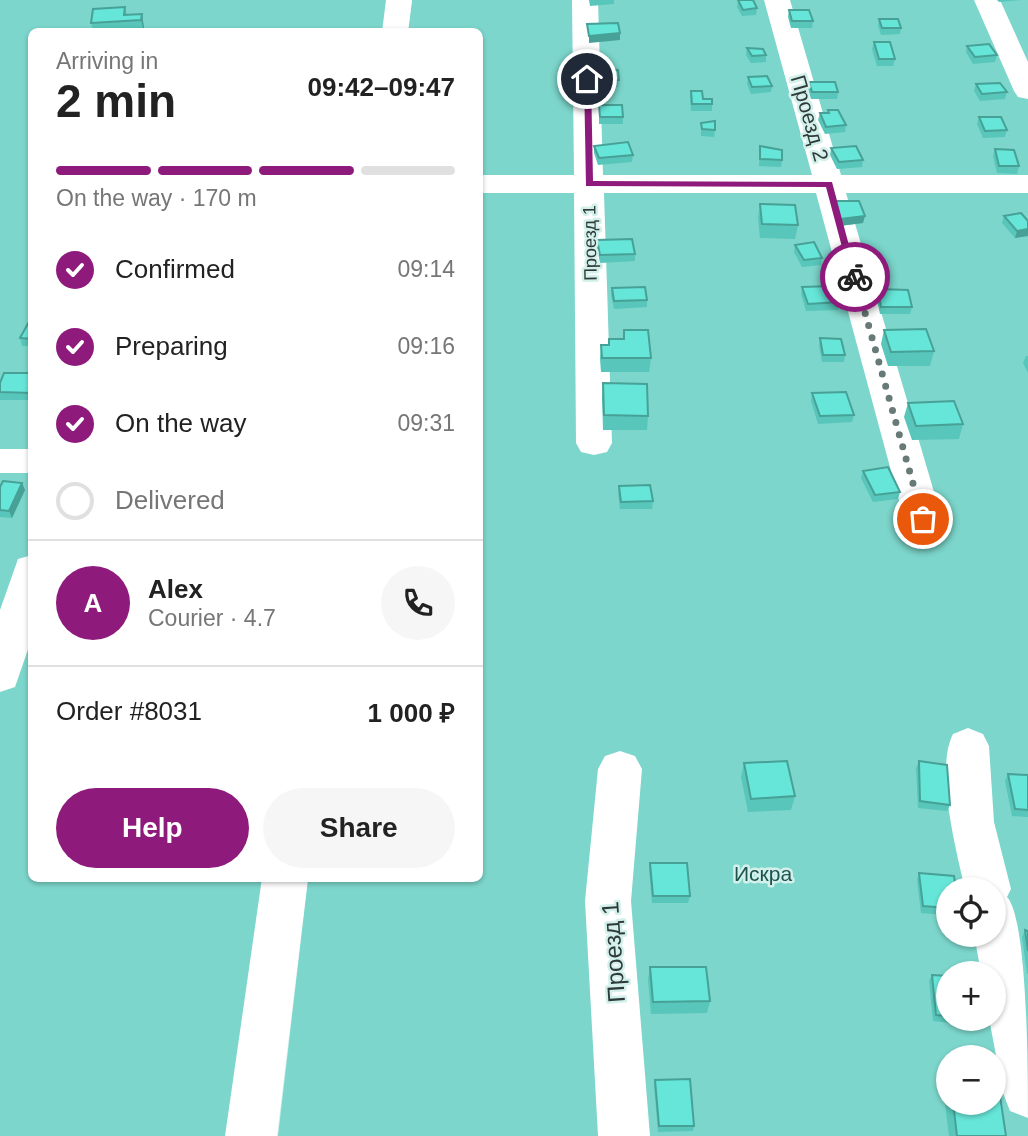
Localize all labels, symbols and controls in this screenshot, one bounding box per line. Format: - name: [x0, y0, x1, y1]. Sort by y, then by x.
- text: Arriving in: [56, 48, 158, 74]
- pin: [557, 49, 617, 109]
- icon: home: [568, 60, 606, 98]
- text: 09:42–09:47: [308, 72, 455, 102]
- street label: Проезд 2: [787, 72, 833, 164]
- text: 2 min: [56, 75, 176, 127]
- text: On the way · 170 m: [56, 185, 257, 211]
- street label: Проезд 1: [579, 205, 601, 281]
- courier: [820, 242, 890, 312]
- icon: check: [56, 251, 94, 289]
- text: Confirmed: [115, 254, 235, 284]
- text: 09:14: [397, 256, 455, 282]
- icon: bike: [836, 258, 874, 296]
- icon: check: [56, 328, 94, 366]
- text: Preparing: [115, 331, 228, 361]
- text: 09:16: [397, 333, 455, 359]
- icon: check: [56, 405, 94, 443]
- text: On the way: [115, 408, 247, 438]
- text: 09:31: [397, 410, 455, 436]
- text: Delivered: [115, 485, 225, 515]
- pin: [893, 489, 953, 549]
- icon: bag: [904, 500, 942, 538]
- button: phone: [381, 566, 455, 640]
- text: Alex: [148, 574, 203, 604]
- text: A: [84, 588, 102, 618]
- text: Courier · 4.7: [148, 605, 276, 631]
- text: Order #8031: [56, 696, 202, 726]
- text: 1 000 ₽: [368, 698, 455, 728]
- button: Help: [56, 788, 249, 868]
- button: Share: [263, 788, 455, 868]
- park label: Искра: [734, 862, 792, 885]
- map controls: [936, 877, 1006, 1115]
- button: locate: [936, 877, 1006, 947]
- street label: Проезд 1: [596, 901, 630, 1003]
- button: +: [936, 961, 1006, 1031]
- button: −: [936, 1045, 1006, 1115]

